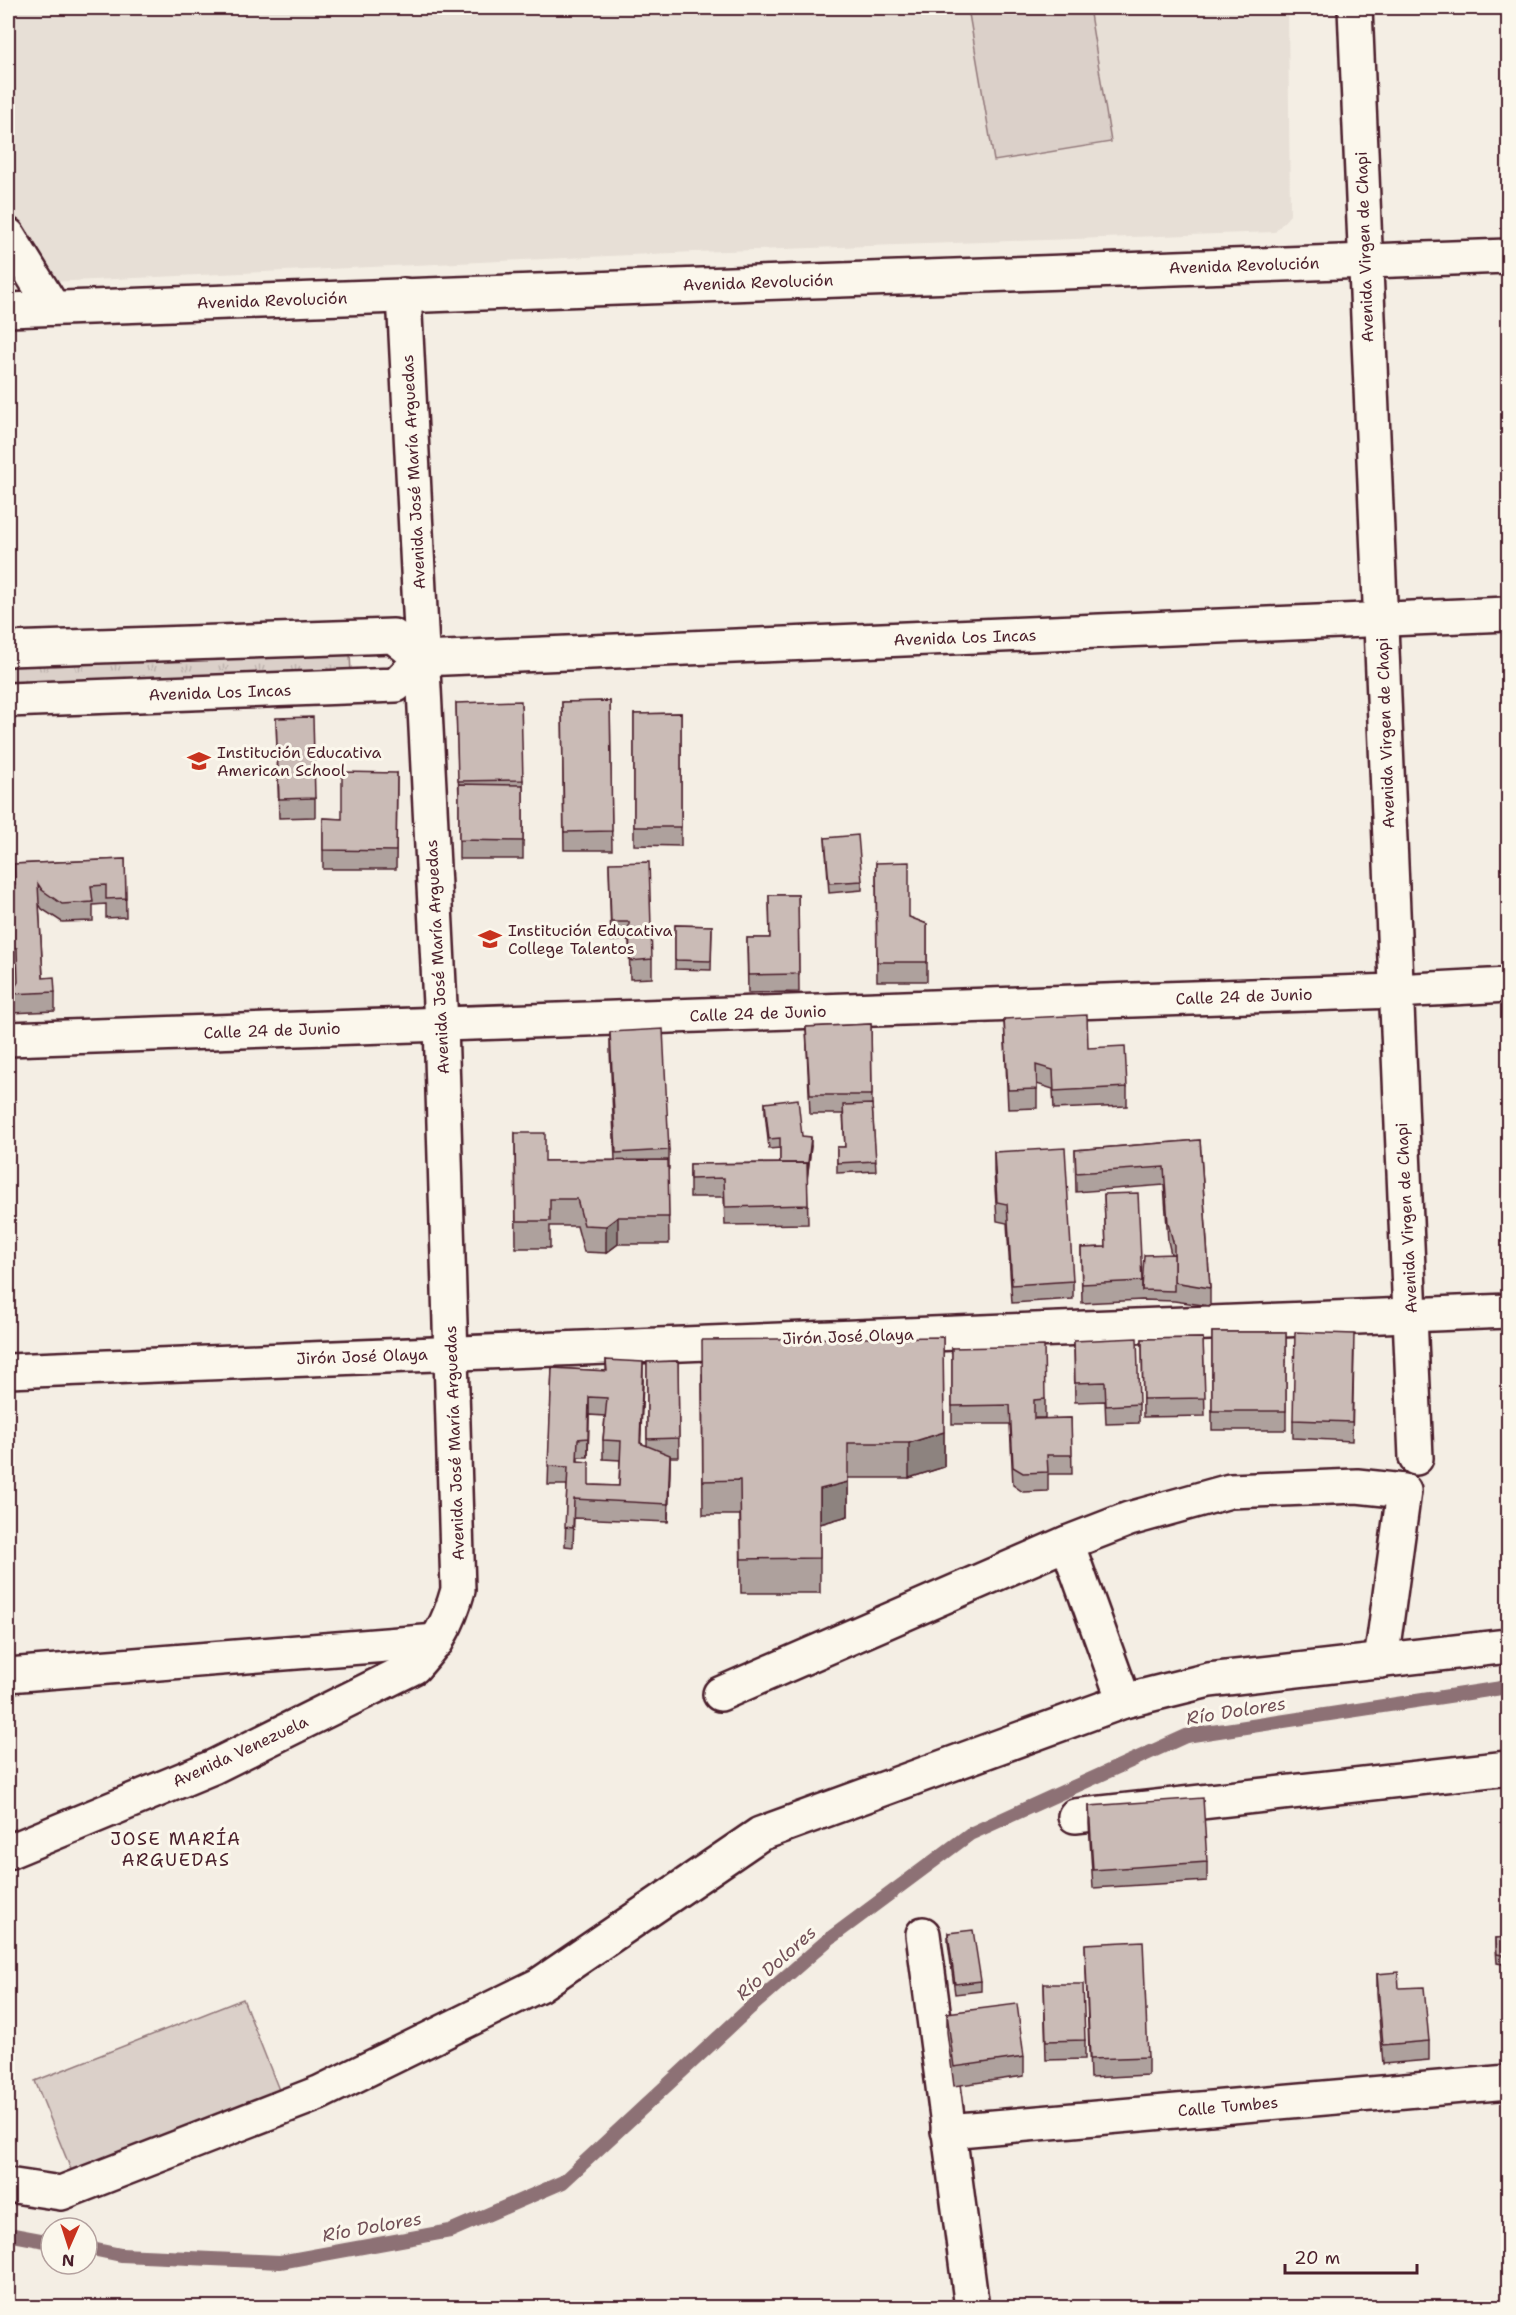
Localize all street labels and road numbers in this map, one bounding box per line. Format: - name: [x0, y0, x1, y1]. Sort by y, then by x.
- street label: Avenida Virgen de Chapi: [1351, 151, 1378, 343]
- street label: Avenida Revolución: [1168, 252, 1320, 279]
- street label: Avenida Revolución: [682, 269, 834, 296]
- street label: Avenida Revolución: [196, 287, 348, 314]
- street label: Avenida José María Arguedas: [397, 354, 430, 590]
- street label: Avenida Los Incas: [893, 625, 1037, 650]
- street label: Avenida Virgen de Chapi: [1372, 637, 1399, 829]
- street label: Avenida Los Incas: [148, 680, 292, 705]
- street label: Avenida José María Arguedas: [421, 839, 454, 1075]
- street label: Calle 24 de Junio: [1175, 984, 1313, 1009]
- street label: Calle 24 de Junio: [689, 1001, 827, 1026]
- street label: Calle 24 de Junio: [203, 1018, 341, 1043]
- street label: Avenida Virgen de Chapi: [1391, 1122, 1422, 1314]
- street label: Jirón José Olaya: [782, 1324, 914, 1349]
- street label: Avenida José María Arguedas: [440, 1325, 469, 1561]
- street label: Jirón José Olaya: [296, 1344, 428, 1369]
- street label: Avenida Venezuela: [169, 1711, 311, 1792]
- street label: Calle Tumbes: [1177, 2092, 1279, 2121]

